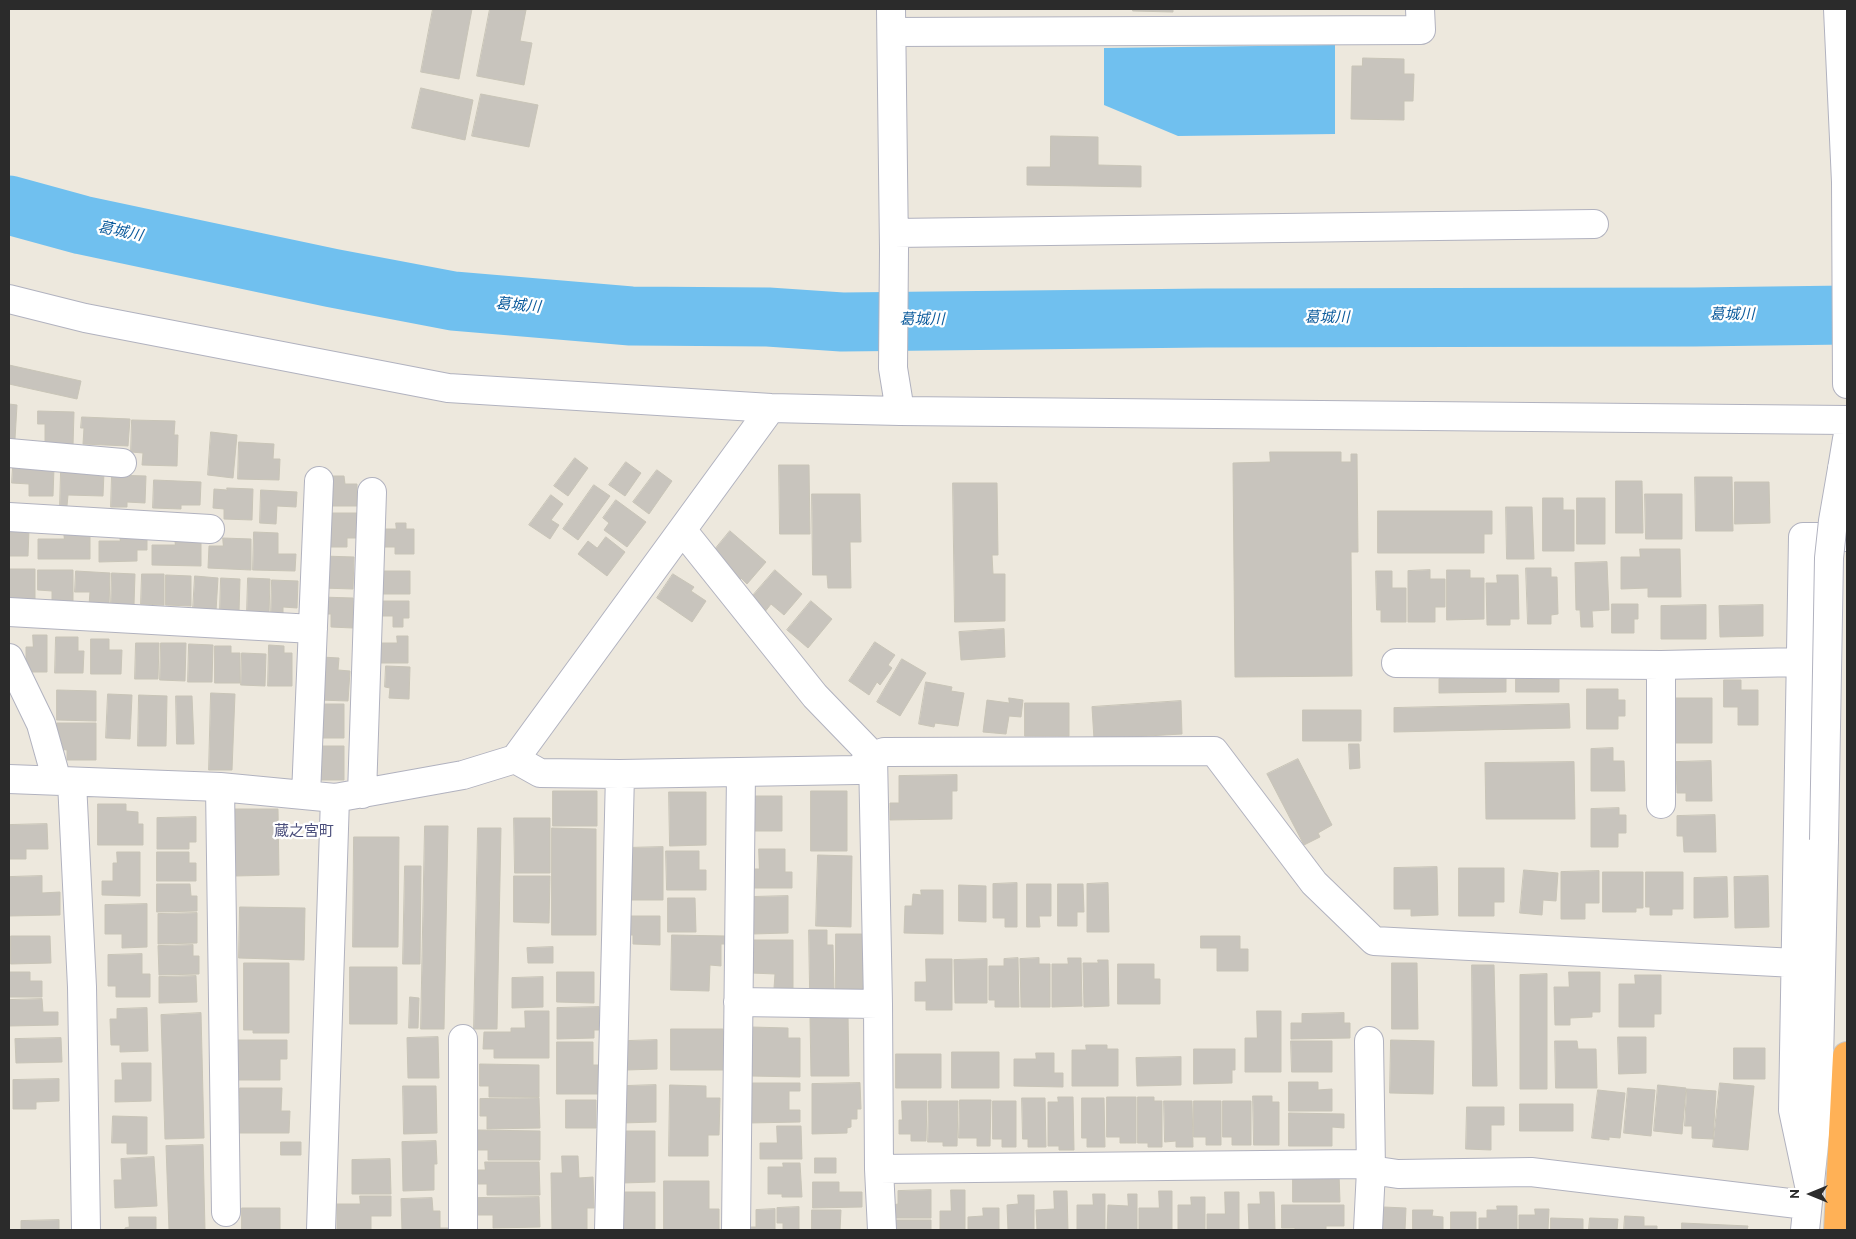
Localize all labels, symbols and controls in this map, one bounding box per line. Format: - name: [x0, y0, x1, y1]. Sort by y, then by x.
- water label: 葛城川: [96, 220, 144, 246]
- water label: 葛城川: [495, 296, 541, 318]
- water label: 葛城川: [1710, 307, 1754, 325]
- water label: 葛城川: [1305, 310, 1349, 328]
- water label: 葛城川: [900, 312, 944, 330]
- district label: 蔵之宮町: [274, 824, 334, 842]
- north arrow: [1786, 1169, 1836, 1219]
- text: N: [1787, 1189, 1804, 1199]

